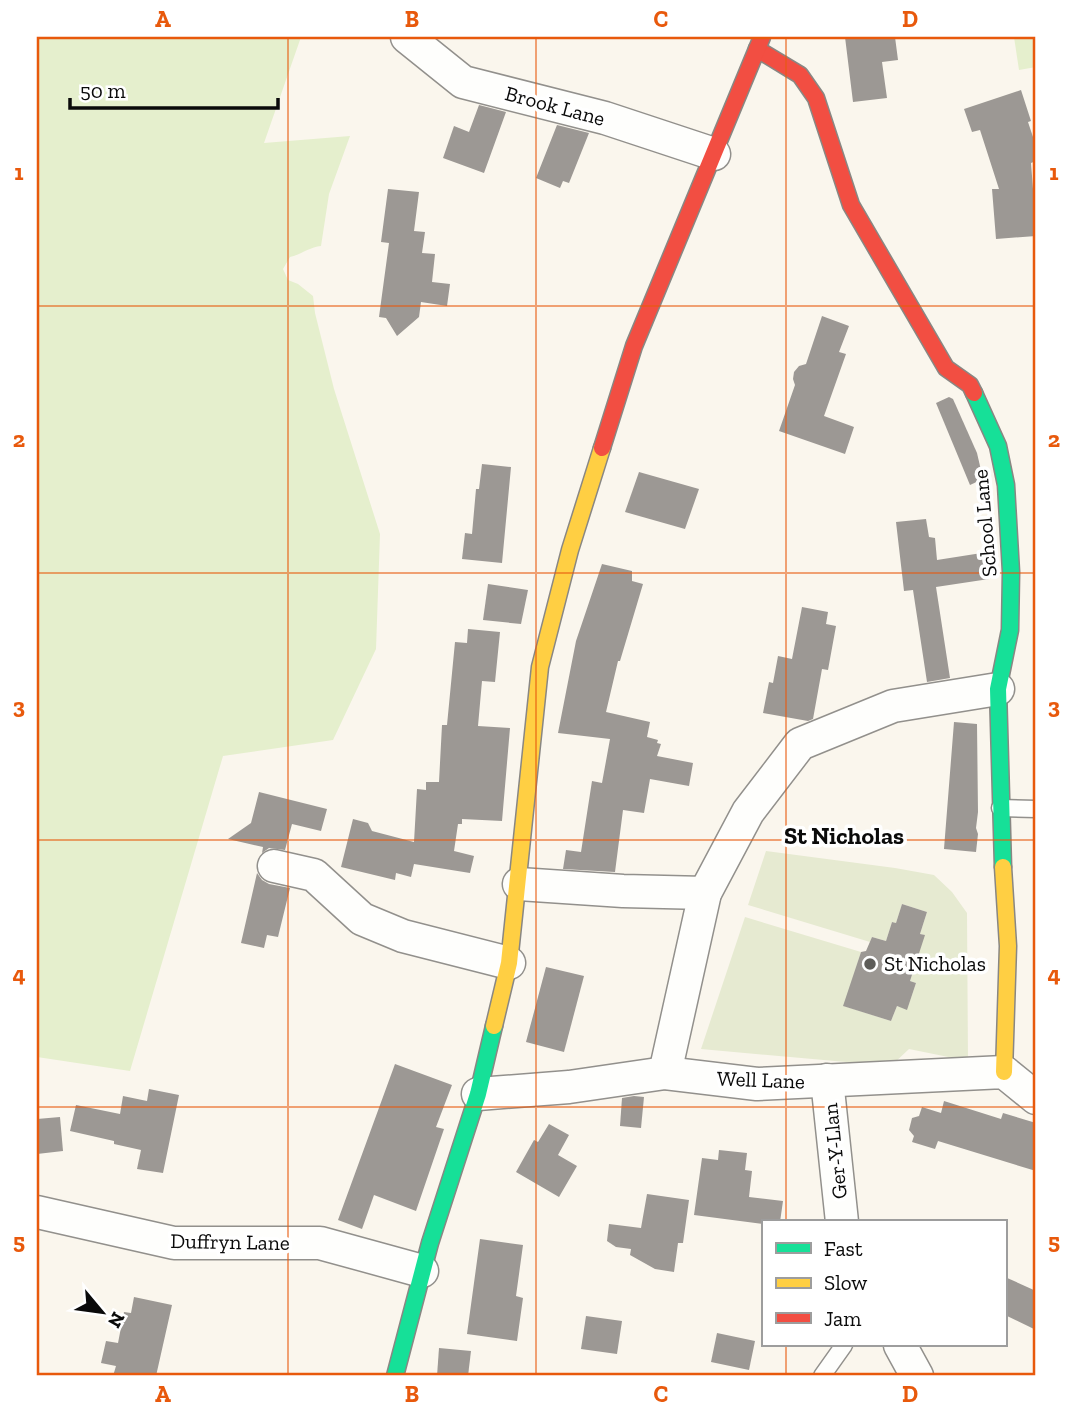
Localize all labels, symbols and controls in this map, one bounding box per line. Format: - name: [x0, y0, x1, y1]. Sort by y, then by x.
- text: A: [155, 5, 171, 33]
- text: B: [405, 5, 419, 33]
- text: C: [654, 5, 668, 33]
- text: D: [902, 5, 918, 33]
- scale bar: [70, 66, 278, 110]
- text: 50 m: [80, 78, 126, 103]
- street label: Brook Lane: [503, 80, 608, 131]
- text: 1: [14, 158, 24, 186]
- text: 1: [1049, 158, 1059, 186]
- text: 2: [13, 425, 25, 453]
- text: 2: [1048, 425, 1060, 453]
- street label: School Lane: [967, 468, 1002, 578]
- text: 3: [13, 692, 25, 720]
- text: 3: [1048, 692, 1060, 720]
- district label: St Nicholas: [784, 821, 904, 850]
- place label: St Nicholas: [884, 951, 986, 976]
- marker: St Nicholas: [862, 956, 878, 972]
- text: 4: [12, 960, 26, 988]
- text: 4: [1047, 960, 1061, 988]
- street label: Well Lane: [717, 1065, 806, 1094]
- street label: Ger-Y-Llan: [817, 1102, 852, 1200]
- legend: [762, 1220, 1006, 1346]
- text: 5: [13, 1227, 25, 1255]
- text: 5: [1048, 1227, 1060, 1255]
- street label: Duffryn Lane: [170, 1228, 290, 1255]
- text: Fast: [824, 1236, 863, 1261]
- text: Slow: [824, 1270, 867, 1295]
- north arrow: [66, 1276, 136, 1346]
- text: Jam: [824, 1306, 861, 1331]
- text: N: [103, 1308, 130, 1332]
- text: A: [155, 1380, 171, 1408]
- text: B: [405, 1380, 419, 1408]
- text: C: [654, 1380, 668, 1408]
- text: D: [902, 1380, 918, 1408]

